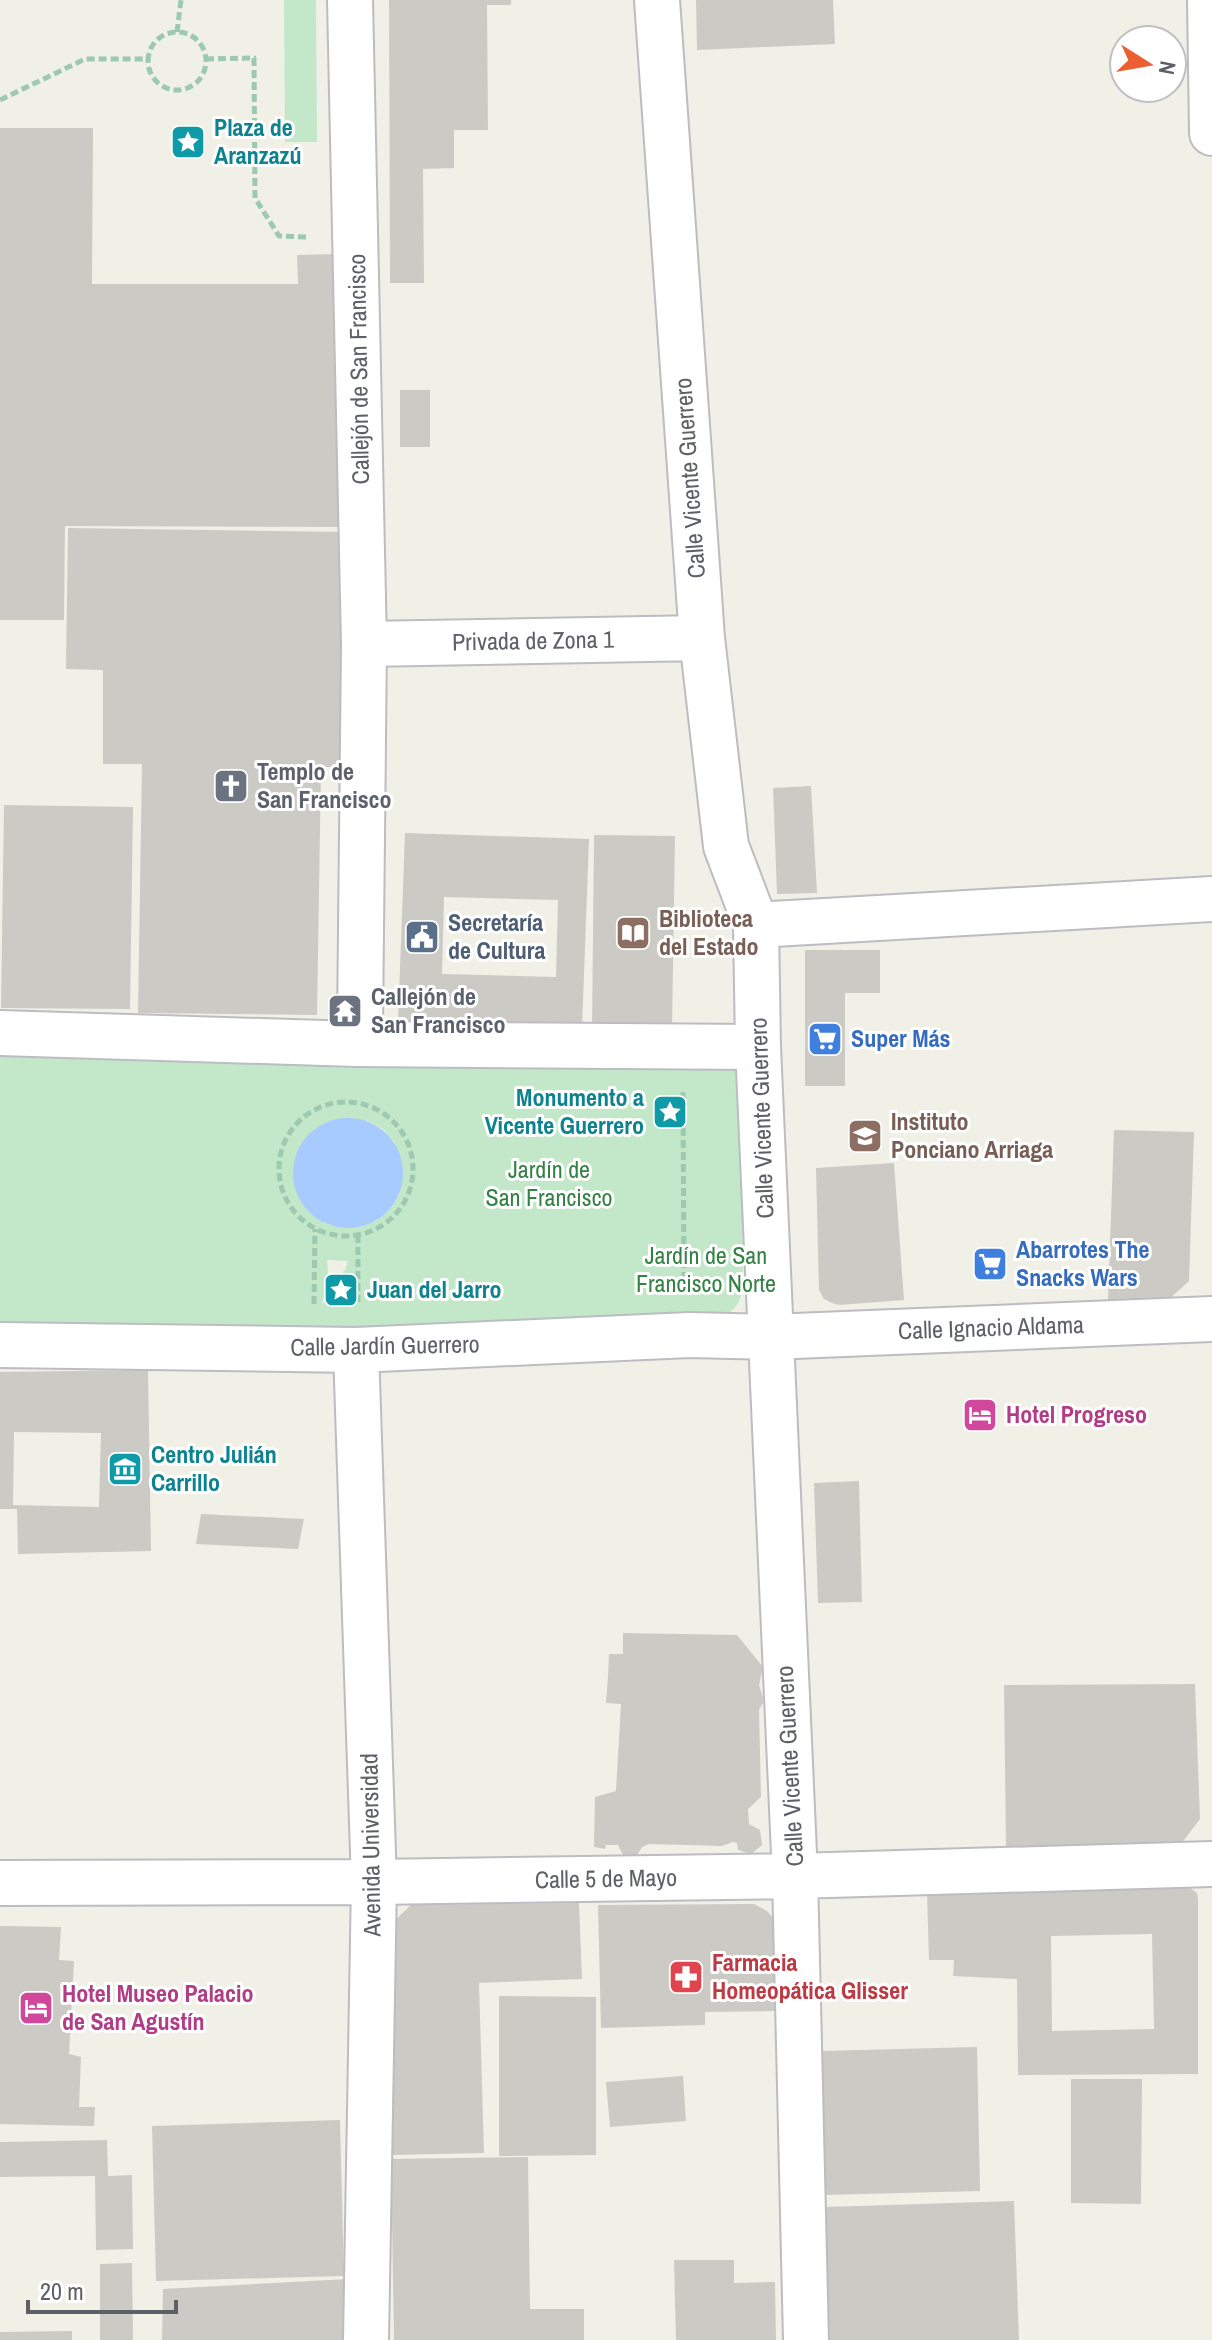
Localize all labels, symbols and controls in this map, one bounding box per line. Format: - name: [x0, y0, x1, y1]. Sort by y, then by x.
- north arrow: [1108, 24, 1188, 104]
- text: N: [1152, 59, 1184, 77]
- place label: Plaza de Aranzazú: [214, 111, 301, 171]
- place icon: Plaza de Aranzazú: [169, 123, 207, 161]
- street label: Callejón de San Francisco: [340, 253, 376, 485]
- street label: Calle Vicente Guerrero: [666, 377, 712, 579]
- street label: Privada de Zona 1: [452, 623, 614, 657]
- place label: Templo de San Francisco: [257, 755, 392, 815]
- church icon: Templo de San Francisco: [212, 767, 250, 805]
- place label: Biblioteca del Estado: [659, 902, 759, 962]
- place label: Secretaría de Cultura: [448, 906, 545, 966]
- library icon: Biblioteca del Estado: [614, 914, 652, 952]
- public building icon: Secretaría de Cultura: [403, 918, 441, 956]
- place label: Callejón de San Francisco: [371, 980, 506, 1040]
- temple icon: Callejón de San Francisco: [326, 992, 364, 1030]
- street label: Calle Vicente Guerrero: [742, 1017, 780, 1219]
- supermarket icon: Super Más: [806, 1020, 844, 1058]
- place label: Super Más: [851, 1022, 951, 1054]
- place label: Monumento a Vicente Guerrero: [485, 1081, 644, 1141]
- place icon: Monumento a Vicente Guerrero: [651, 1093, 689, 1131]
- place label: Instituto Ponciano Arriaga: [891, 1105, 1053, 1165]
- school or university icon: Instituto Ponciano Arriaga: [846, 1117, 884, 1155]
- park label: Jardín de San Francisco: [486, 1153, 612, 1213]
- place label: Abarrotes The Snacks Wars: [1016, 1233, 1149, 1293]
- park label: Jardín de San Francisco Norte: [636, 1239, 776, 1299]
- supermarket icon: Abarrotes The Snacks Wars: [971, 1245, 1009, 1283]
- place icon: Juan del Jarro: [322, 1271, 360, 1309]
- place label: Juan del Jarro: [367, 1273, 502, 1305]
- street label: Calle Ignacio Aldama: [897, 1308, 1085, 1346]
- street label: Calle Jardín Guerrero: [290, 1327, 480, 1363]
- hotel icon: Hotel Progreso: [961, 1396, 999, 1434]
- place label: Hotel Progreso: [1006, 1398, 1147, 1430]
- place label: Centro Julián Carrillo: [151, 1438, 277, 1498]
- museum icon: Centro Julián Carrillo: [106, 1450, 144, 1488]
- street label: Calle Vicente Guerrero: [768, 1665, 810, 1867]
- street label: Avenida Universidad: [352, 1753, 388, 1938]
- street label: Calle 5 de Mayo: [535, 1861, 677, 1895]
- place label: Farmacia Homeopática Glisser: [712, 1946, 908, 2006]
- pharmacy icon: Farmacia Homeopática Glisser: [667, 1958, 705, 1996]
- place label: Hotel Museo Palacio de San Agustín: [62, 1977, 253, 2037]
- hotel icon: Hotel Museo Palacio de San Agustín: [17, 1989, 55, 2027]
- scale bar: [28, 2264, 176, 2314]
- text: 20 m: [40, 2275, 84, 2307]

